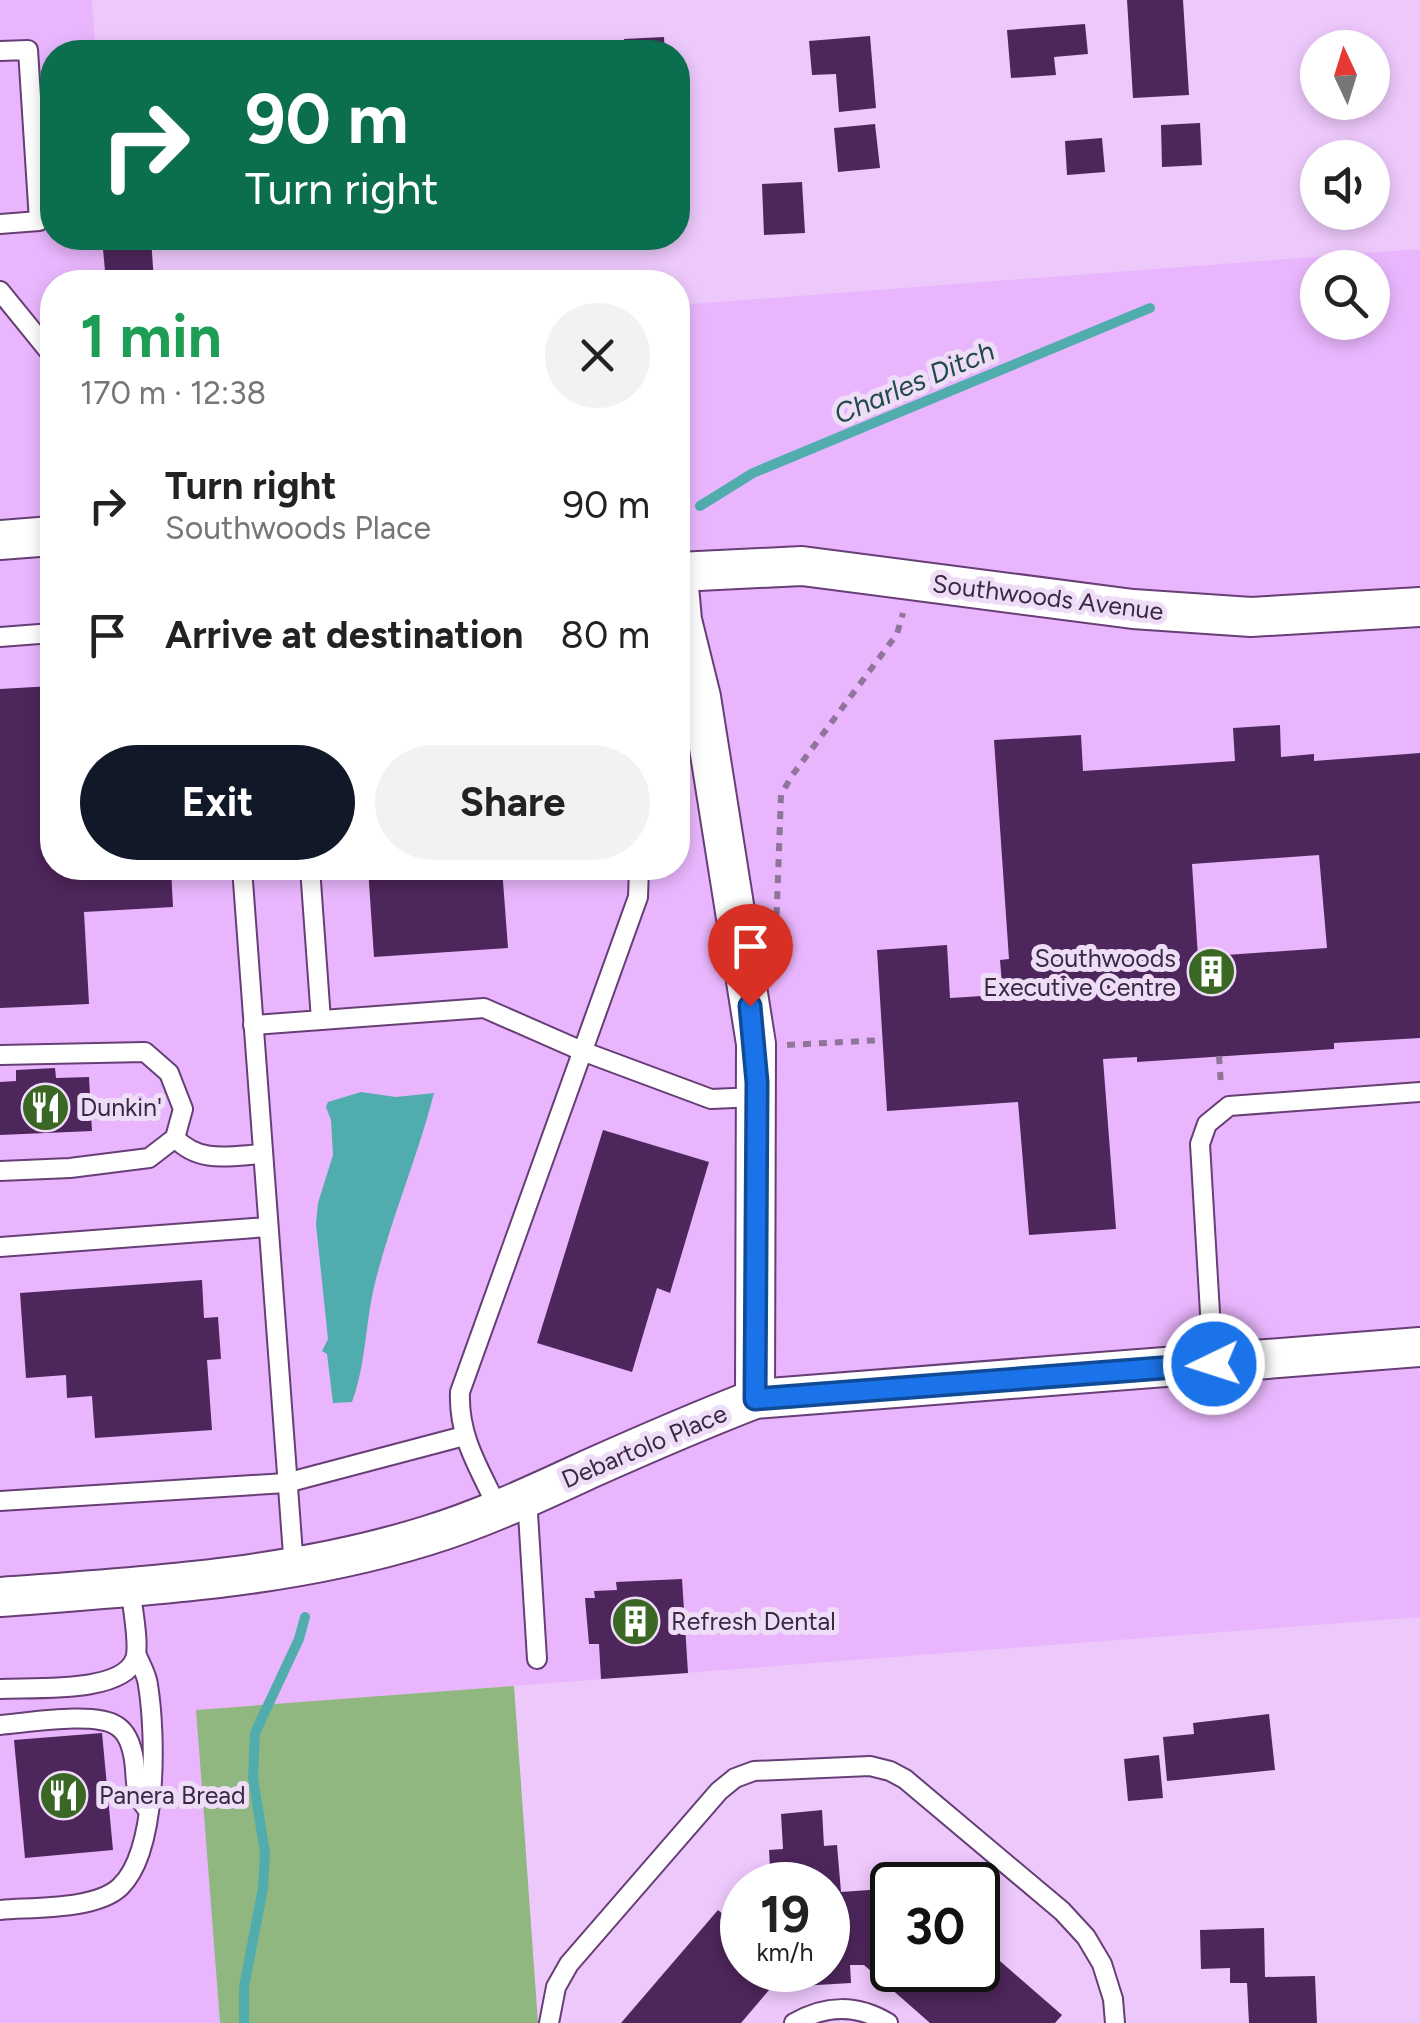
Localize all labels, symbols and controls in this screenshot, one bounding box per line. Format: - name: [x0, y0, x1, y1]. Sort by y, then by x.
- north arrow: [1300, 30, 1390, 120]
- map controls: [1300, 30, 1390, 340]
- text: 90 m: [245, 76, 409, 161]
- icon: right: [80, 80, 210, 210]
- button: sound: [1300, 140, 1390, 230]
- text: Turn right: [245, 161, 438, 215]
- button: search: [1300, 250, 1390, 340]
- text: 1 min: [80, 300, 222, 372]
- button: close: [545, 303, 650, 408]
- water label: Charles Ditch: [829, 333, 999, 431]
- text: 170 m · 12:38: [80, 374, 266, 412]
- text: Turn right: [165, 463, 337, 509]
- icon: right: [80, 478, 135, 533]
- text: 90 m: [562, 482, 650, 528]
- text: Southwoods Place: [165, 509, 431, 547]
- street label: Southwoods Avenue: [931, 568, 1165, 626]
- icon: arrive: [80, 608, 135, 663]
- text: Arrive at destination: [165, 612, 523, 658]
- text: 80 m: [561, 612, 650, 658]
- button: Exit: [80, 745, 355, 860]
- button: Share: [375, 745, 650, 860]
- pin: [708, 904, 793, 1007]
- icon: arrive: [723, 919, 778, 974]
- place label: Southwoods Executive Centre: [983, 943, 1176, 1002]
- building icon: Southwoods Executive Centre: [1185, 946, 1237, 998]
- restaurant icon: Dunkin': [19, 1081, 71, 1133]
- place label: Dunkin': [80, 1092, 162, 1122]
- position arrow: [1162, 1312, 1266, 1416]
- street label: Debartolo Place: [557, 1398, 731, 1494]
- building icon: Refresh Dental: [610, 1595, 662, 1647]
- place label: Refresh Dental: [671, 1606, 836, 1636]
- restaurant icon: Panera Bread: [38, 1769, 90, 1821]
- place label: Panera Bread: [99, 1780, 246, 1810]
- speed limit sign: 30: [870, 1862, 1000, 1992]
- text: 19: [760, 1884, 810, 1945]
- text: km/h: [756, 1937, 814, 1967]

